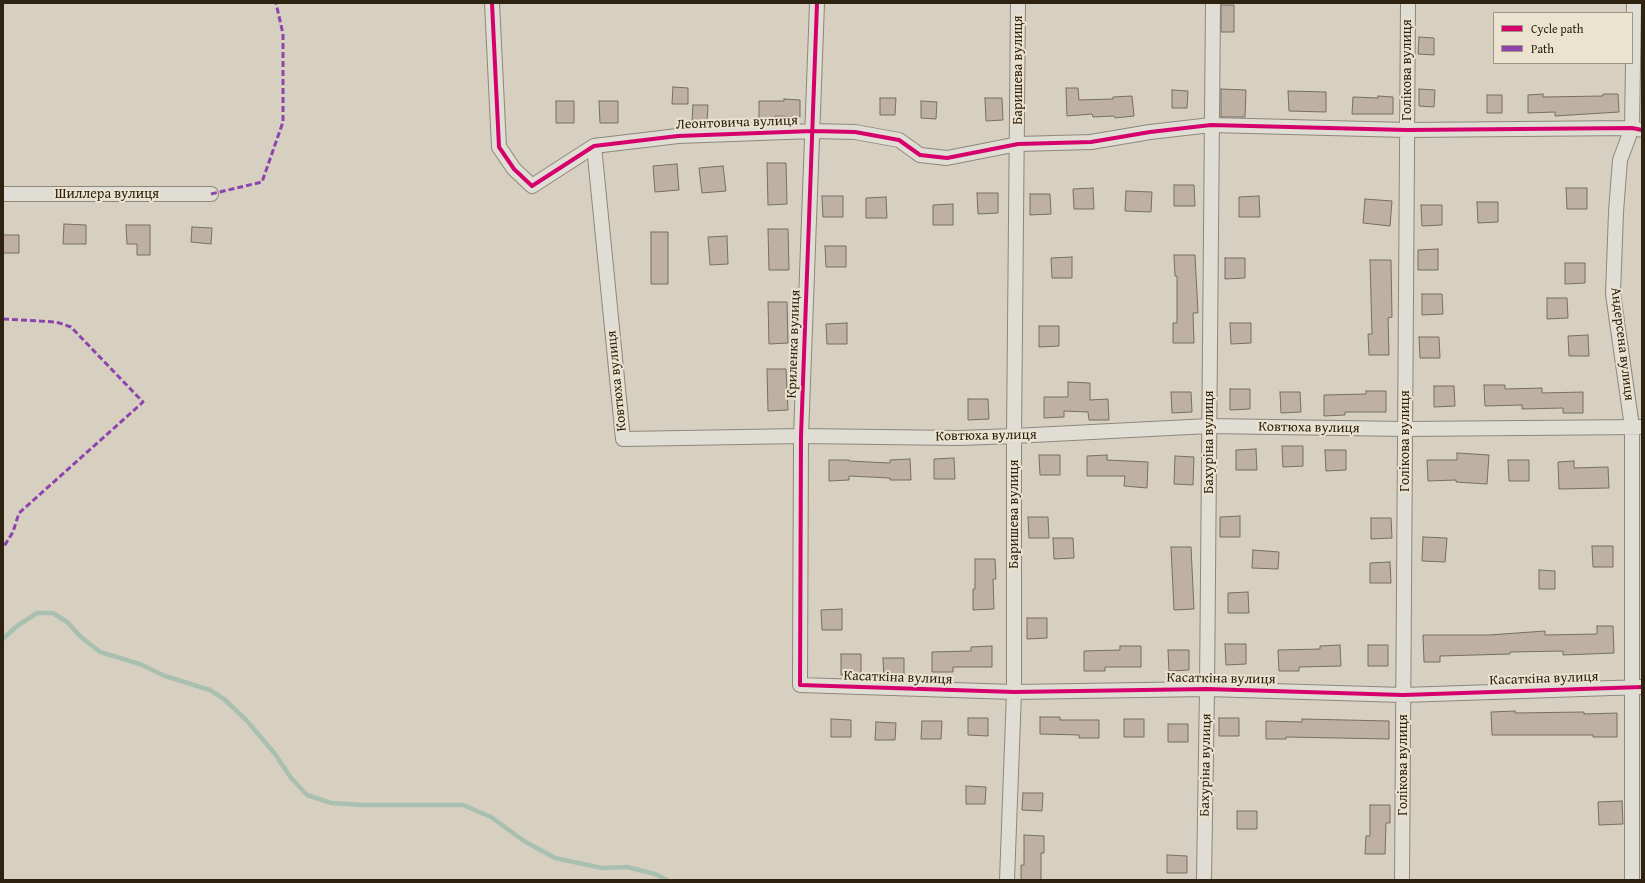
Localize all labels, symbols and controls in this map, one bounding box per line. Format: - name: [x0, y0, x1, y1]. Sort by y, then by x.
- legend: [1493, 12, 1633, 64]
- street label: Баришева вулиця: [1010, 15, 1026, 125]
- street label: Голікова вулиця: [1399, 19, 1415, 121]
- text: Cycle path: [1531, 20, 1583, 37]
- text: Path: [1531, 40, 1554, 57]
- street label: Леонтовича вулиця: [676, 112, 798, 134]
- street label: Шиллера вулиця: [55, 186, 159, 202]
- street label: Андерсена вулиця: [1607, 286, 1637, 402]
- street label: Криленка вулиця: [784, 289, 804, 399]
- street label: Ковтюха вулиця: [603, 330, 631, 432]
- street label: Бахуріна вулиця: [1201, 390, 1217, 494]
- street label: Голікова вулиця: [1397, 390, 1413, 492]
- street label: Ковтюха вулиця: [1258, 419, 1360, 437]
- street label: Ковтюха вулиця: [935, 427, 1037, 445]
- street label: Баришева вулиця: [1006, 459, 1022, 569]
- street label: Касаткіна вулиця: [843, 668, 953, 688]
- street label: Касаткіна вулиця: [1489, 669, 1599, 689]
- street label: Касаткіна вулиця: [1166, 670, 1276, 688]
- street label: Бахуріна вулиця: [1197, 713, 1215, 817]
- street label: Голікова вулиця: [1395, 714, 1411, 816]

